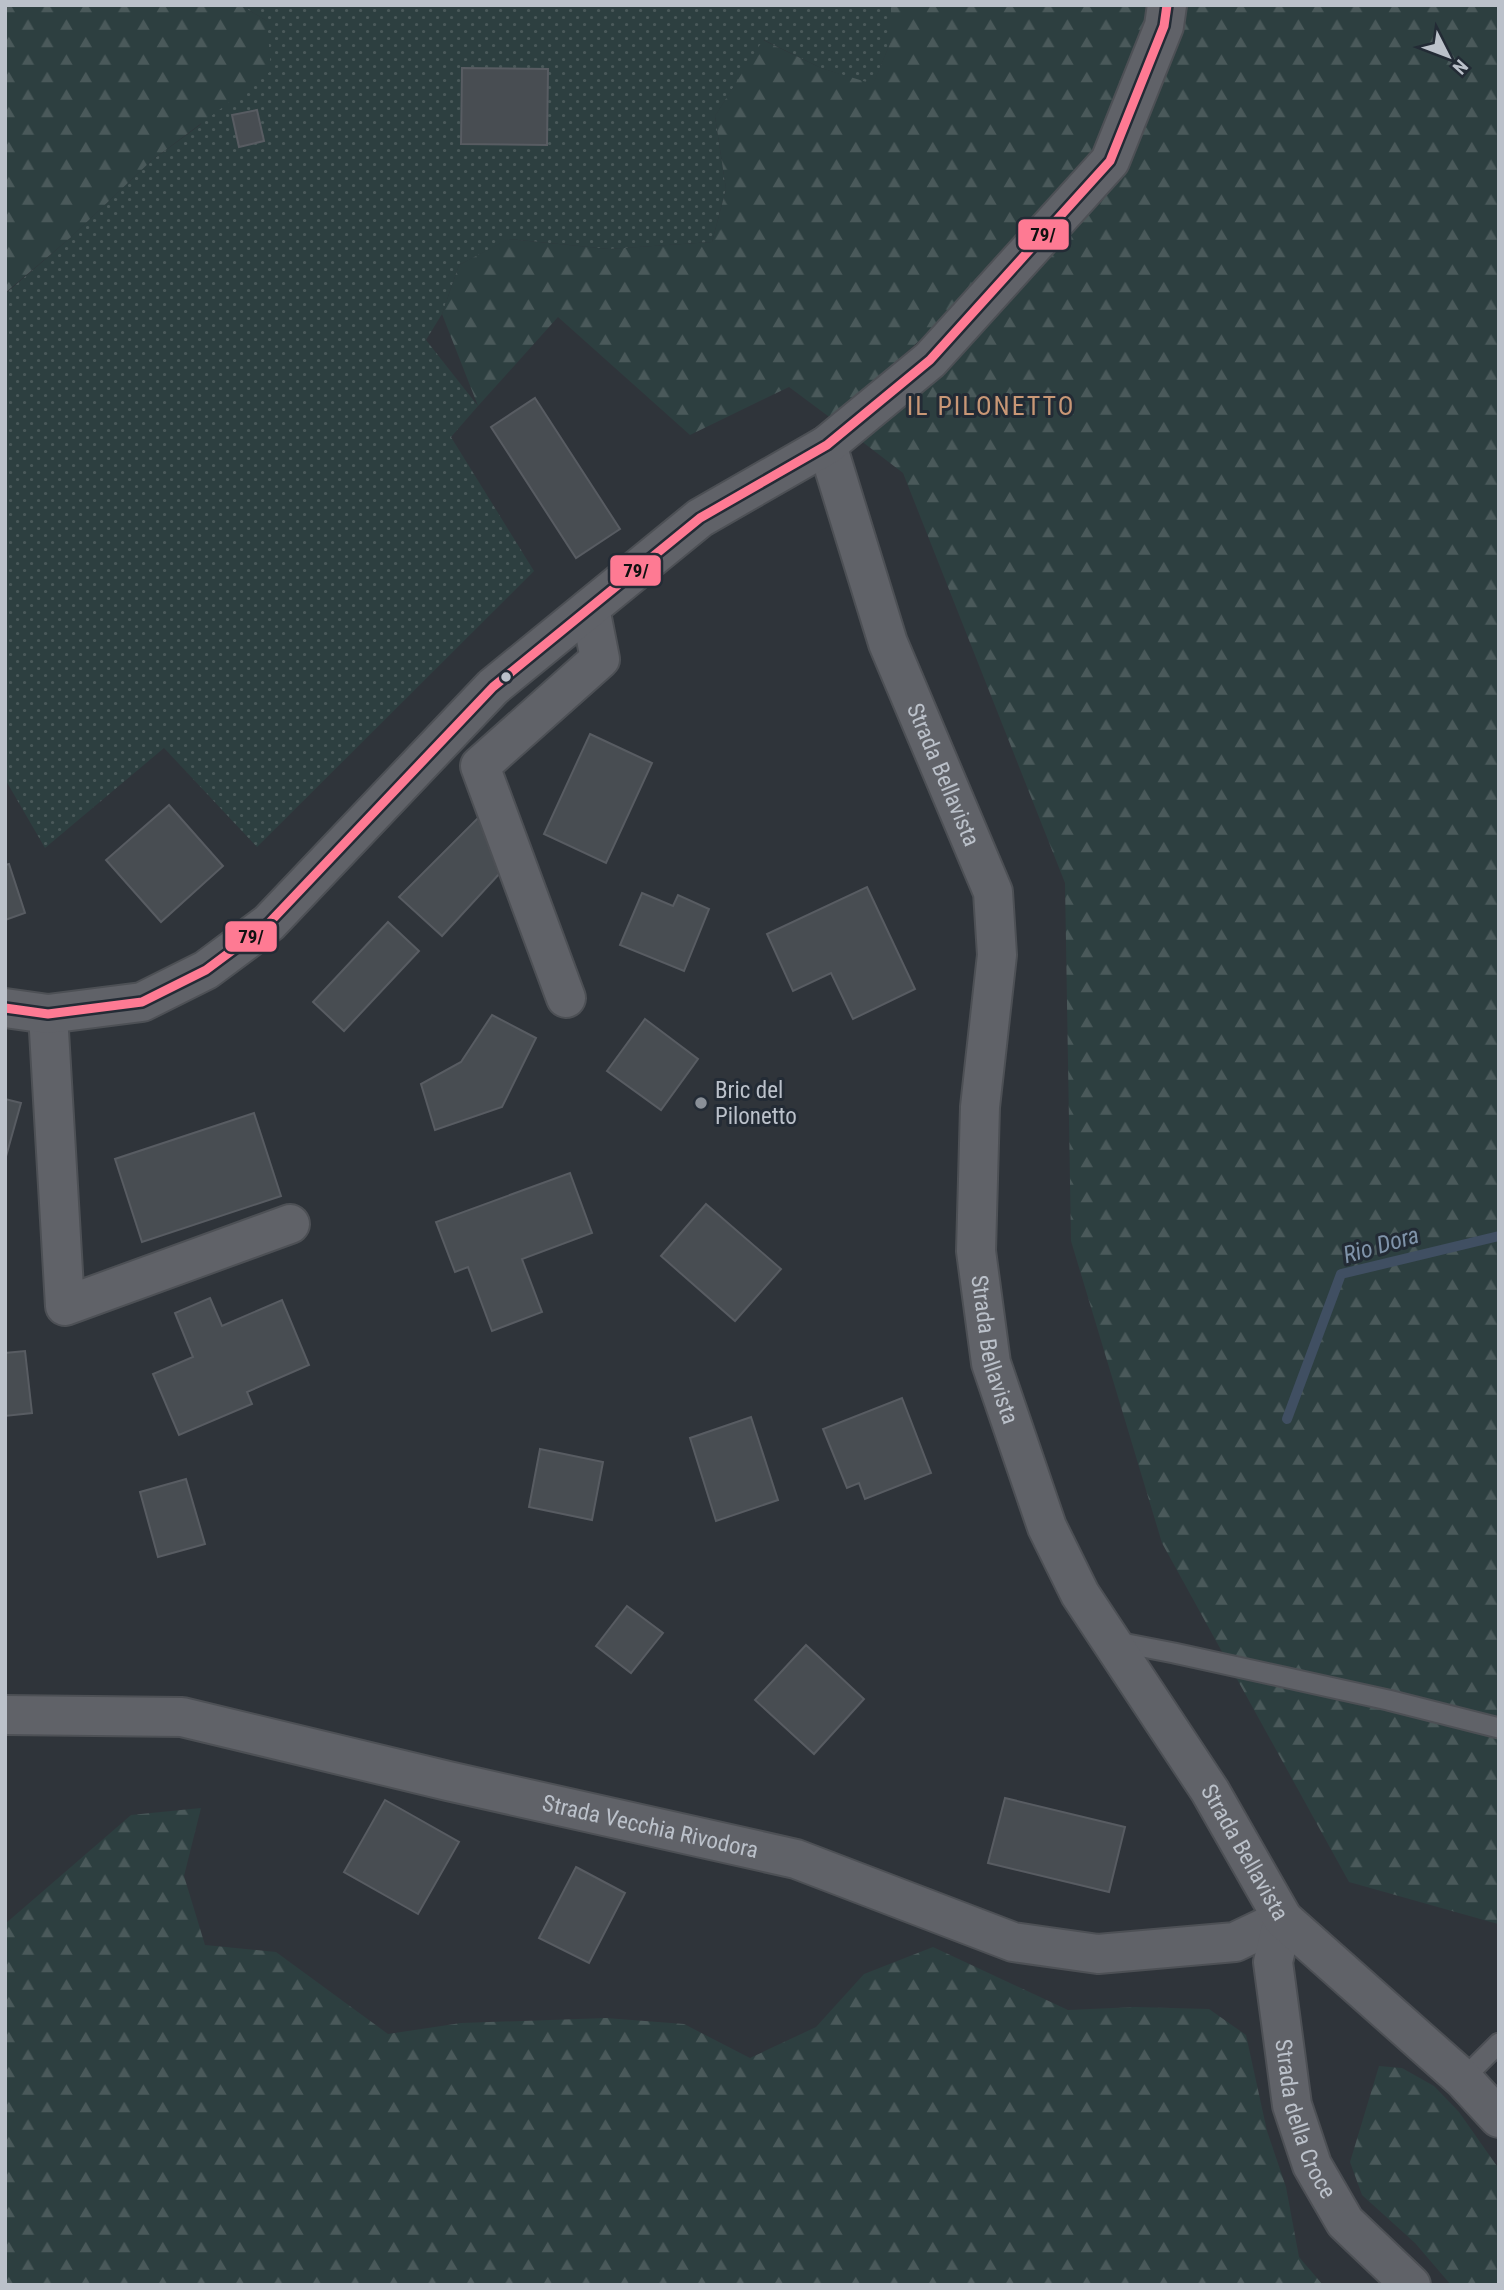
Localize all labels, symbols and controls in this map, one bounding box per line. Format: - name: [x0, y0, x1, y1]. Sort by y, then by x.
- north arrow: [1413, 21, 1483, 91]
- text: N: [1448, 55, 1473, 79]
- line badge: 79/: [1017, 218, 1070, 251]
- text: 79/: [1030, 223, 1056, 246]
- district label: IL PILONETTO: [907, 391, 1075, 421]
- line badge: 79/: [609, 554, 662, 587]
- text: 79/: [623, 559, 649, 582]
- unlabelled marker: [499, 670, 513, 684]
- street label: Strada Bellavista: [901, 699, 986, 850]
- line badge: 79/: [224, 920, 278, 953]
- text: 79/: [238, 925, 264, 948]
- place label: Bric del Pilonetto: [715, 1077, 797, 1130]
- marker: Bric del Pilonetto: [693, 1095, 709, 1111]
- water label: Rio Dora: [1340, 1221, 1422, 1269]
- street label: Strada Bellavista: [966, 1273, 1024, 1428]
- street label: Strada Bellavista: [1195, 1779, 1294, 1925]
- street label: Strada Vecchia Rivodora: [540, 1789, 761, 1864]
- street label: Strada della Croce: [1270, 2037, 1342, 2203]

